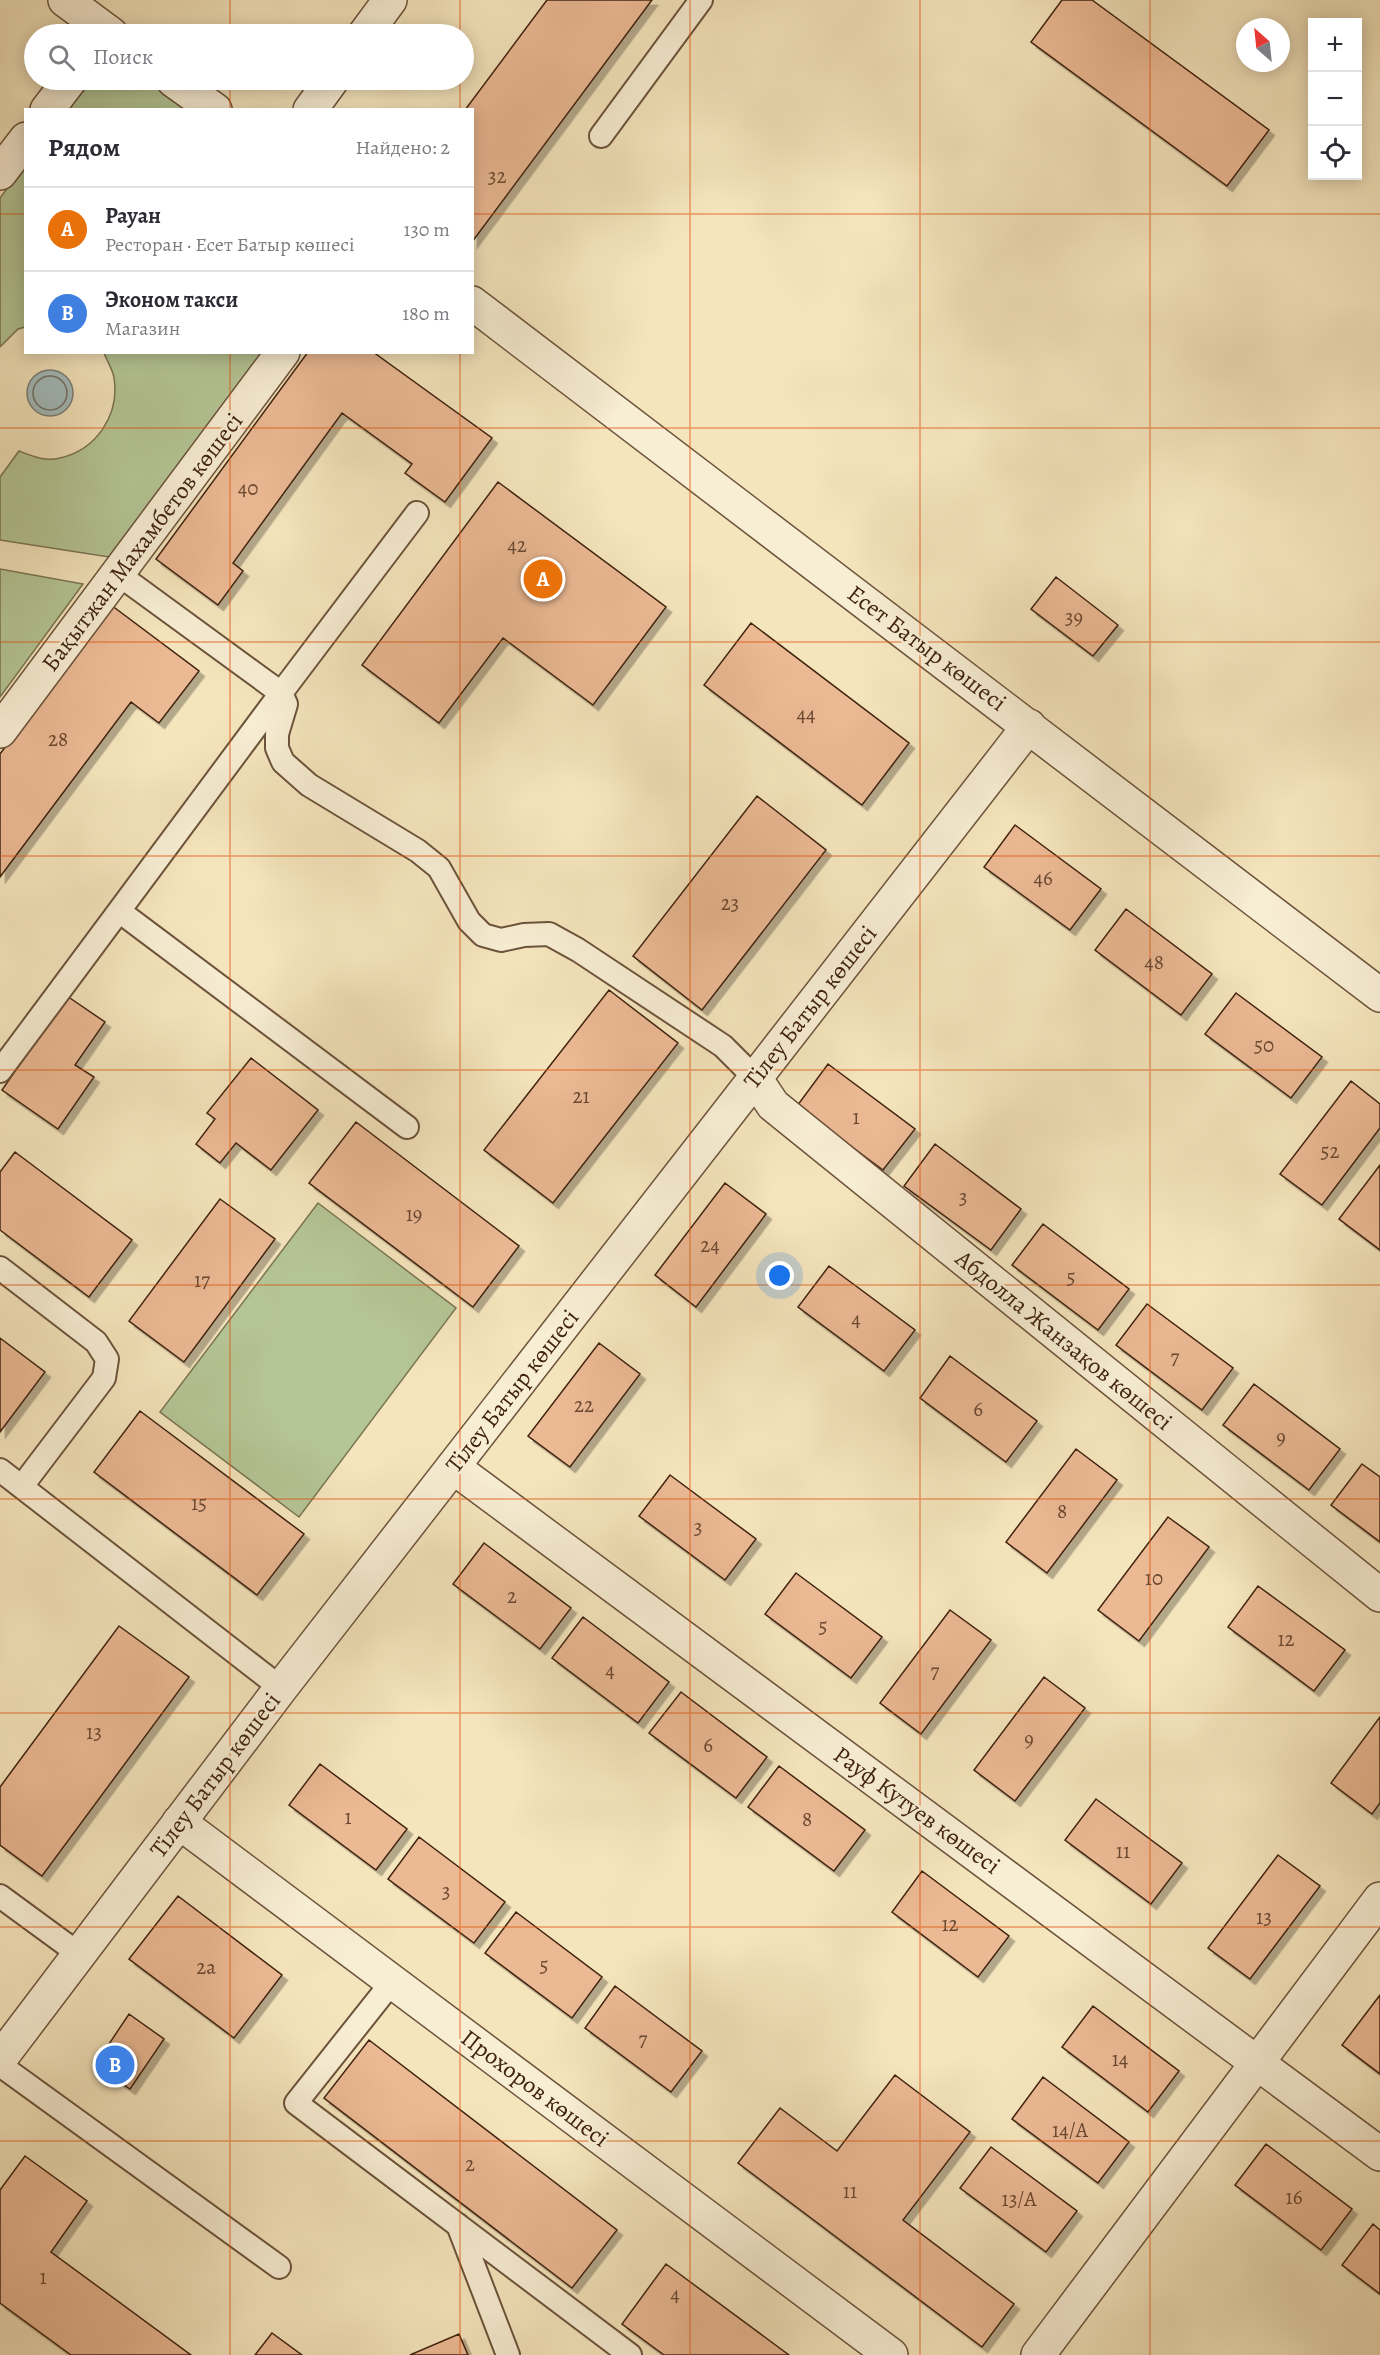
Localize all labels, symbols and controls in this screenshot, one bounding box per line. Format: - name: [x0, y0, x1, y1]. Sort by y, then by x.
- north arrow: [1236, 18, 1290, 72]
- map controls: [1308, 18, 1362, 180]
- button: +: [1308, 18, 1362, 72]
- search box: [24, 24, 474, 90]
- icon: search: [45, 41, 78, 74]
- text: Поиск: [93, 42, 153, 72]
- button: −: [1308, 72, 1362, 126]
- button: locate: [1308, 126, 1362, 180]
- text: Рядом: [48, 130, 120, 165]
- text: Найдено: 2: [355, 134, 450, 161]
- house number: 32: [488, 162, 506, 190]
- text: Рауан: [105, 201, 161, 231]
- text: A: [61, 216, 74, 243]
- text: 130 m: [404, 216, 450, 243]
- text: Ресторан · Есет Батыр көшесі: [105, 231, 355, 258]
- text: Эконом такси: [105, 285, 238, 315]
- text: B: [61, 300, 74, 327]
- text: 180 m: [402, 300, 450, 327]
- text: Магазин: [105, 315, 180, 342]
- street label: Бақытжан Махамбетов көшесі: [34, 406, 250, 678]
- house number: 40: [238, 474, 258, 502]
- house number: 42: [507, 531, 527, 559]
- pin: A: [524, 556, 562, 602]
- street label: Есет Батыр көшесі: [841, 578, 1013, 718]
- house number: 39: [1065, 603, 1083, 631]
- house number: 44: [796, 700, 816, 728]
- house number: 28: [48, 725, 68, 753]
- house number: 46: [1033, 864, 1053, 892]
- house number: 23: [721, 889, 739, 917]
- street label: Тілеу Батыр көшесі: [736, 919, 884, 1095]
- house number: 48: [1144, 948, 1164, 976]
- house number: 50: [1254, 1031, 1274, 1059]
- house number: 21: [572, 1082, 590, 1110]
- house number: 1: [852, 1103, 860, 1131]
- house number: 52: [1320, 1137, 1340, 1165]
- house number: 3: [959, 1183, 967, 1211]
- house number: 19: [406, 1200, 422, 1228]
- house number: 24: [700, 1231, 720, 1259]
- street label: Абдолла Жанзақов көшесі: [948, 1242, 1179, 1438]
- your location: [765, 1261, 794, 1290]
- house number: 5: [1066, 1263, 1076, 1291]
- house number: 17: [194, 1266, 210, 1294]
- street label: Тілеу Батыр көшесі: [438, 1303, 586, 1479]
- house number: 4: [851, 1305, 861, 1333]
- house number: 7: [1171, 1343, 1180, 1371]
- house number: 22: [574, 1391, 594, 1419]
- house number: 6: [973, 1395, 983, 1423]
- house number: 9: [1276, 1423, 1286, 1451]
- house number: 15: [191, 1489, 207, 1517]
- house number: 8: [1057, 1497, 1067, 1525]
- house number: 3: [694, 1513, 702, 1541]
- house number: 10: [1145, 1564, 1163, 1592]
- house number: 2: [507, 1582, 517, 1610]
- house number: 5: [818, 1612, 828, 1640]
- house number: 12: [1277, 1625, 1295, 1653]
- house number: 4: [605, 1656, 615, 1684]
- house number: 7: [931, 1657, 940, 1685]
- street label: Тілеу Батыр көшесі: [142, 1686, 288, 1864]
- house number: 13: [86, 1718, 102, 1746]
- house number: 9: [1024, 1725, 1034, 1753]
- house number: 6: [703, 1731, 713, 1759]
- street label: Рауф Кутуев көшесі: [827, 1739, 1007, 1881]
- house number: 1: [344, 1803, 352, 1831]
- house number: 8: [802, 1805, 812, 1833]
- house number: 11: [1116, 1837, 1130, 1865]
- house number: 3: [442, 1877, 450, 1905]
- house number: 13: [1256, 1903, 1272, 1931]
- house number: 12: [941, 1910, 959, 1938]
- house number: 5: [539, 1951, 549, 1979]
- house number: 2а: [196, 1953, 216, 1981]
- street label: Прохоров көшесі: [454, 2022, 616, 2154]
- house number: 7: [639, 2025, 648, 2053]
- pin: B: [96, 2042, 134, 2088]
- house number: 14: [1112, 2045, 1128, 2073]
- house number: 14/А: [1052, 2116, 1089, 2144]
- house number: 2: [465, 2150, 475, 2178]
- house number: 11: [843, 2177, 857, 2205]
- house number: 16: [1286, 2183, 1303, 2211]
- house number: 13/А: [1001, 2185, 1037, 2213]
- house number: 1: [39, 2263, 47, 2291]
- house number: 4: [670, 2280, 680, 2308]

